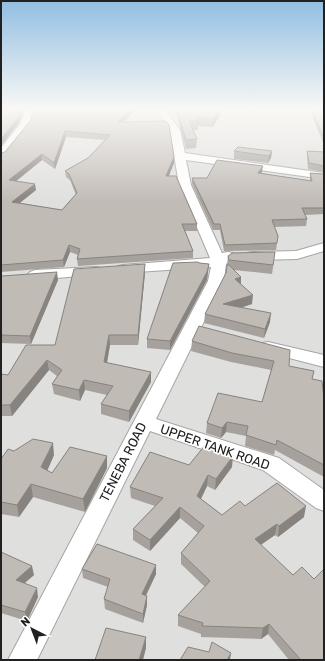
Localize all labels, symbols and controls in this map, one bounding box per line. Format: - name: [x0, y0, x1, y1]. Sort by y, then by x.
- street label: TENEBA ROAD: [97, 420, 150, 504]
- street label: UPPER TANK ROAD: [158, 421, 272, 473]
- north arrow: [12, 609, 52, 649]
- text: N: [18, 614, 33, 629]

